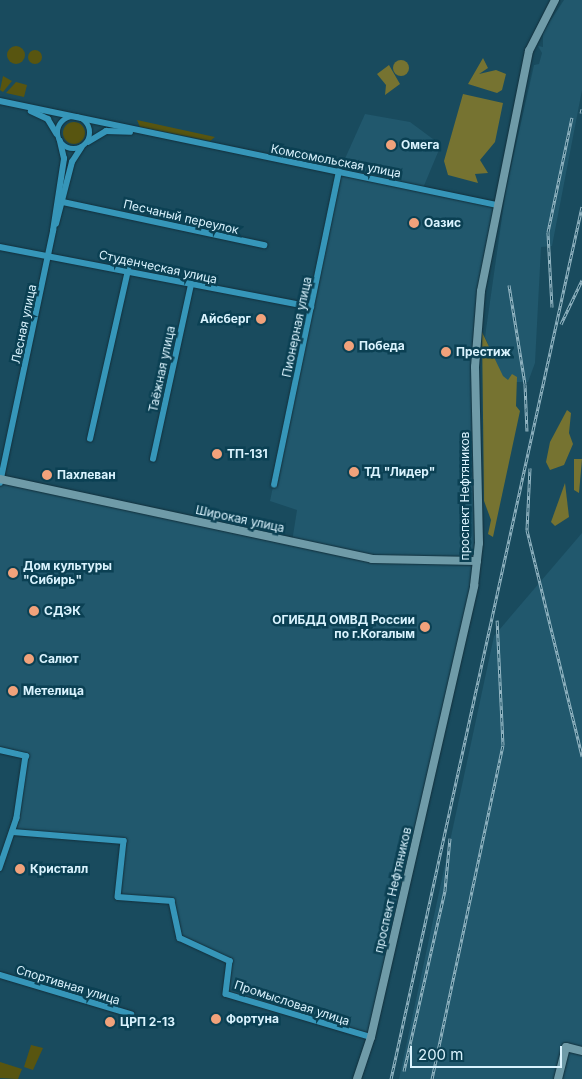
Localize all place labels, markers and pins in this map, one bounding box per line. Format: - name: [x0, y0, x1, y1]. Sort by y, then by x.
- place label: Омега: [401, 138, 439, 152]
- marker: Омега: [385, 139, 397, 151]
- place label: Оазис: [424, 216, 461, 230]
- marker: Оазис: [408, 217, 420, 229]
- place label: Айсберг: [200, 312, 251, 326]
- marker: Айсберг: [255, 313, 267, 325]
- place label: Победа: [359, 339, 405, 353]
- marker: Победа: [343, 340, 355, 352]
- place label: Престиж: [456, 345, 511, 359]
- marker: Престиж: [440, 346, 452, 358]
- place label: ТП-131: [227, 447, 268, 461]
- marker: ТП-131: [211, 448, 223, 460]
- place label: ТД "Лидер": [364, 465, 435, 479]
- marker: ТД "Лидер": [348, 466, 360, 478]
- place label: Пахлеван: [57, 468, 116, 482]
- marker: Пахлеван: [41, 469, 53, 481]
- place label: Дом культуры "Сибирь": [23, 559, 112, 587]
- marker: Дом культуры "Сибирь": [7, 567, 19, 579]
- place label: СДЭК: [44, 604, 81, 618]
- marker: СДЭК: [28, 605, 40, 617]
- place label: ОГИБДД ОМВД России по г.Когалым: [272, 613, 415, 641]
- marker: ОГИБДД ОМВД России по г.Когалым: [419, 621, 431, 633]
- place label: Салют: [39, 652, 79, 666]
- marker: Салют: [23, 653, 35, 665]
- place label: Метелица: [23, 684, 84, 698]
- marker: Метелица: [7, 685, 19, 697]
- place label: Кристалл: [30, 862, 88, 876]
- marker: Кристалл: [14, 863, 26, 875]
- place label: Фортуна: [226, 1012, 279, 1026]
- marker: Фортуна: [210, 1013, 222, 1025]
- place label: ЦРП 2-13: [120, 1015, 175, 1029]
- marker: ЦРП 2-13: [104, 1016, 116, 1028]

